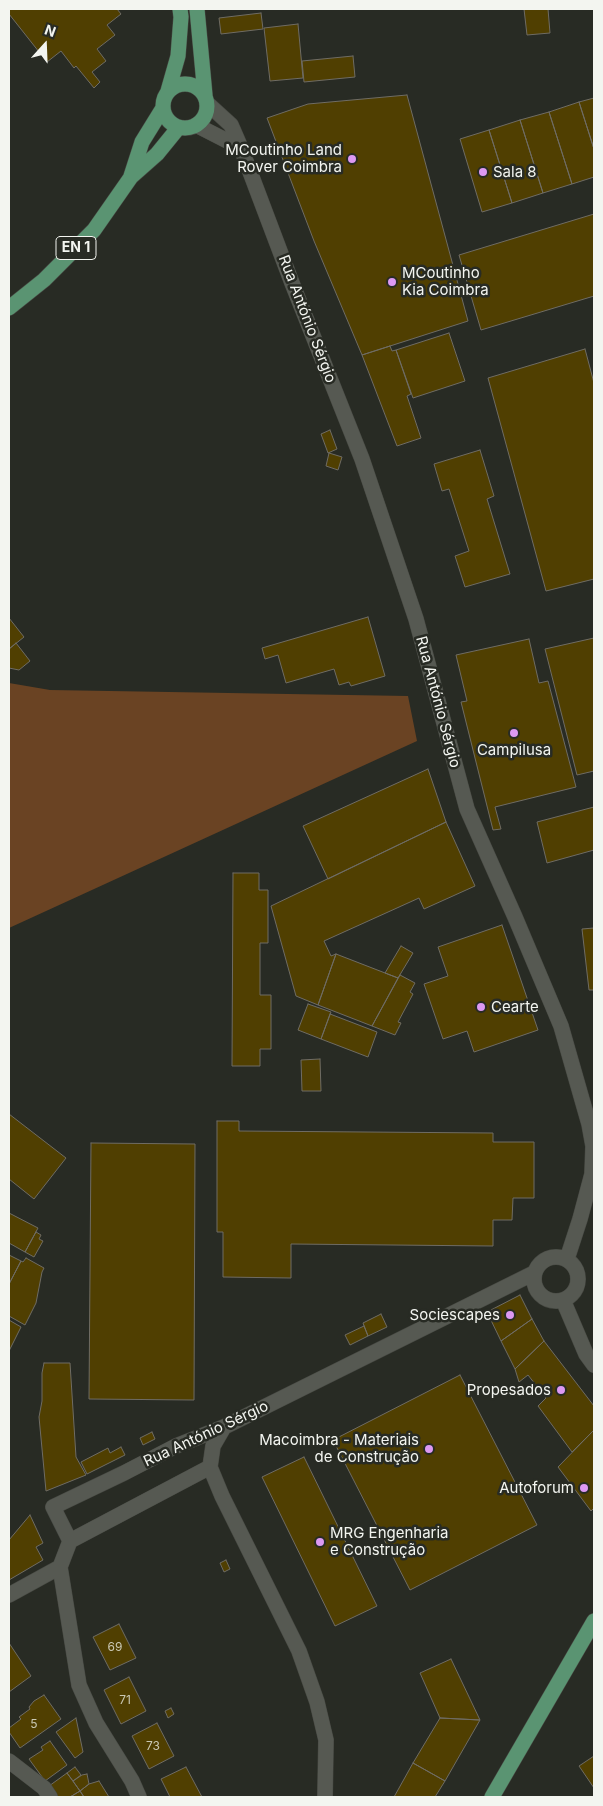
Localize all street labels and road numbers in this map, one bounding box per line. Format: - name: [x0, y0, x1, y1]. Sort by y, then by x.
- road number: EN 1: [56, 237, 96, 260]
- street label: Rua António Sérgio: [274, 253, 340, 385]
- street label: Rua António Sérgio: [412, 634, 464, 770]
- street label: Rua António Sérgio: [141, 1397, 271, 1471]

